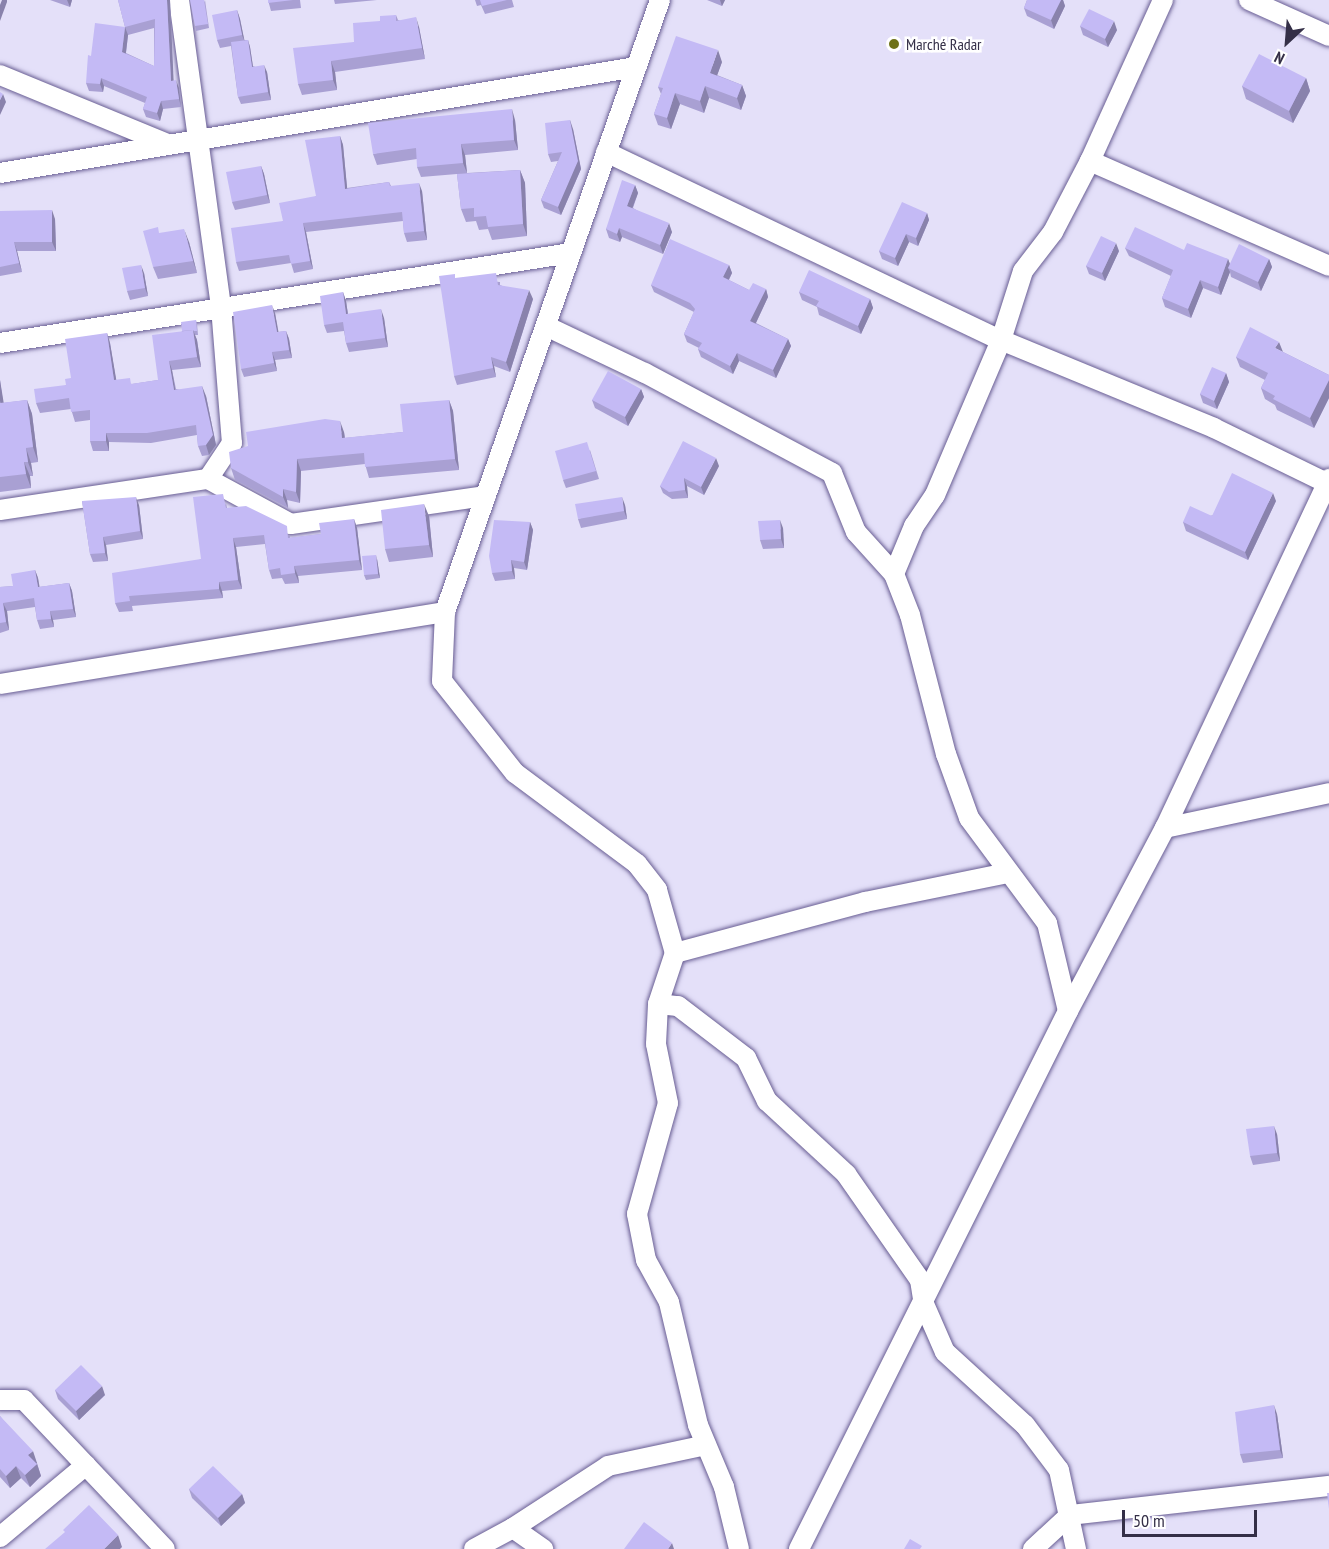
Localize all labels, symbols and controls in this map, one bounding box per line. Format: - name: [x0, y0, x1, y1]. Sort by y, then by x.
- north arrow: [1257, 12, 1317, 72]
- place label: Marché Radar: [906, 34, 982, 54]
- marker: Marché Radar: [887, 37, 901, 51]
- text: N: [1271, 47, 1287, 69]
- scale bar: [1125, 1498, 1260, 1536]
- text: 50 m: [1133, 1509, 1165, 1532]

